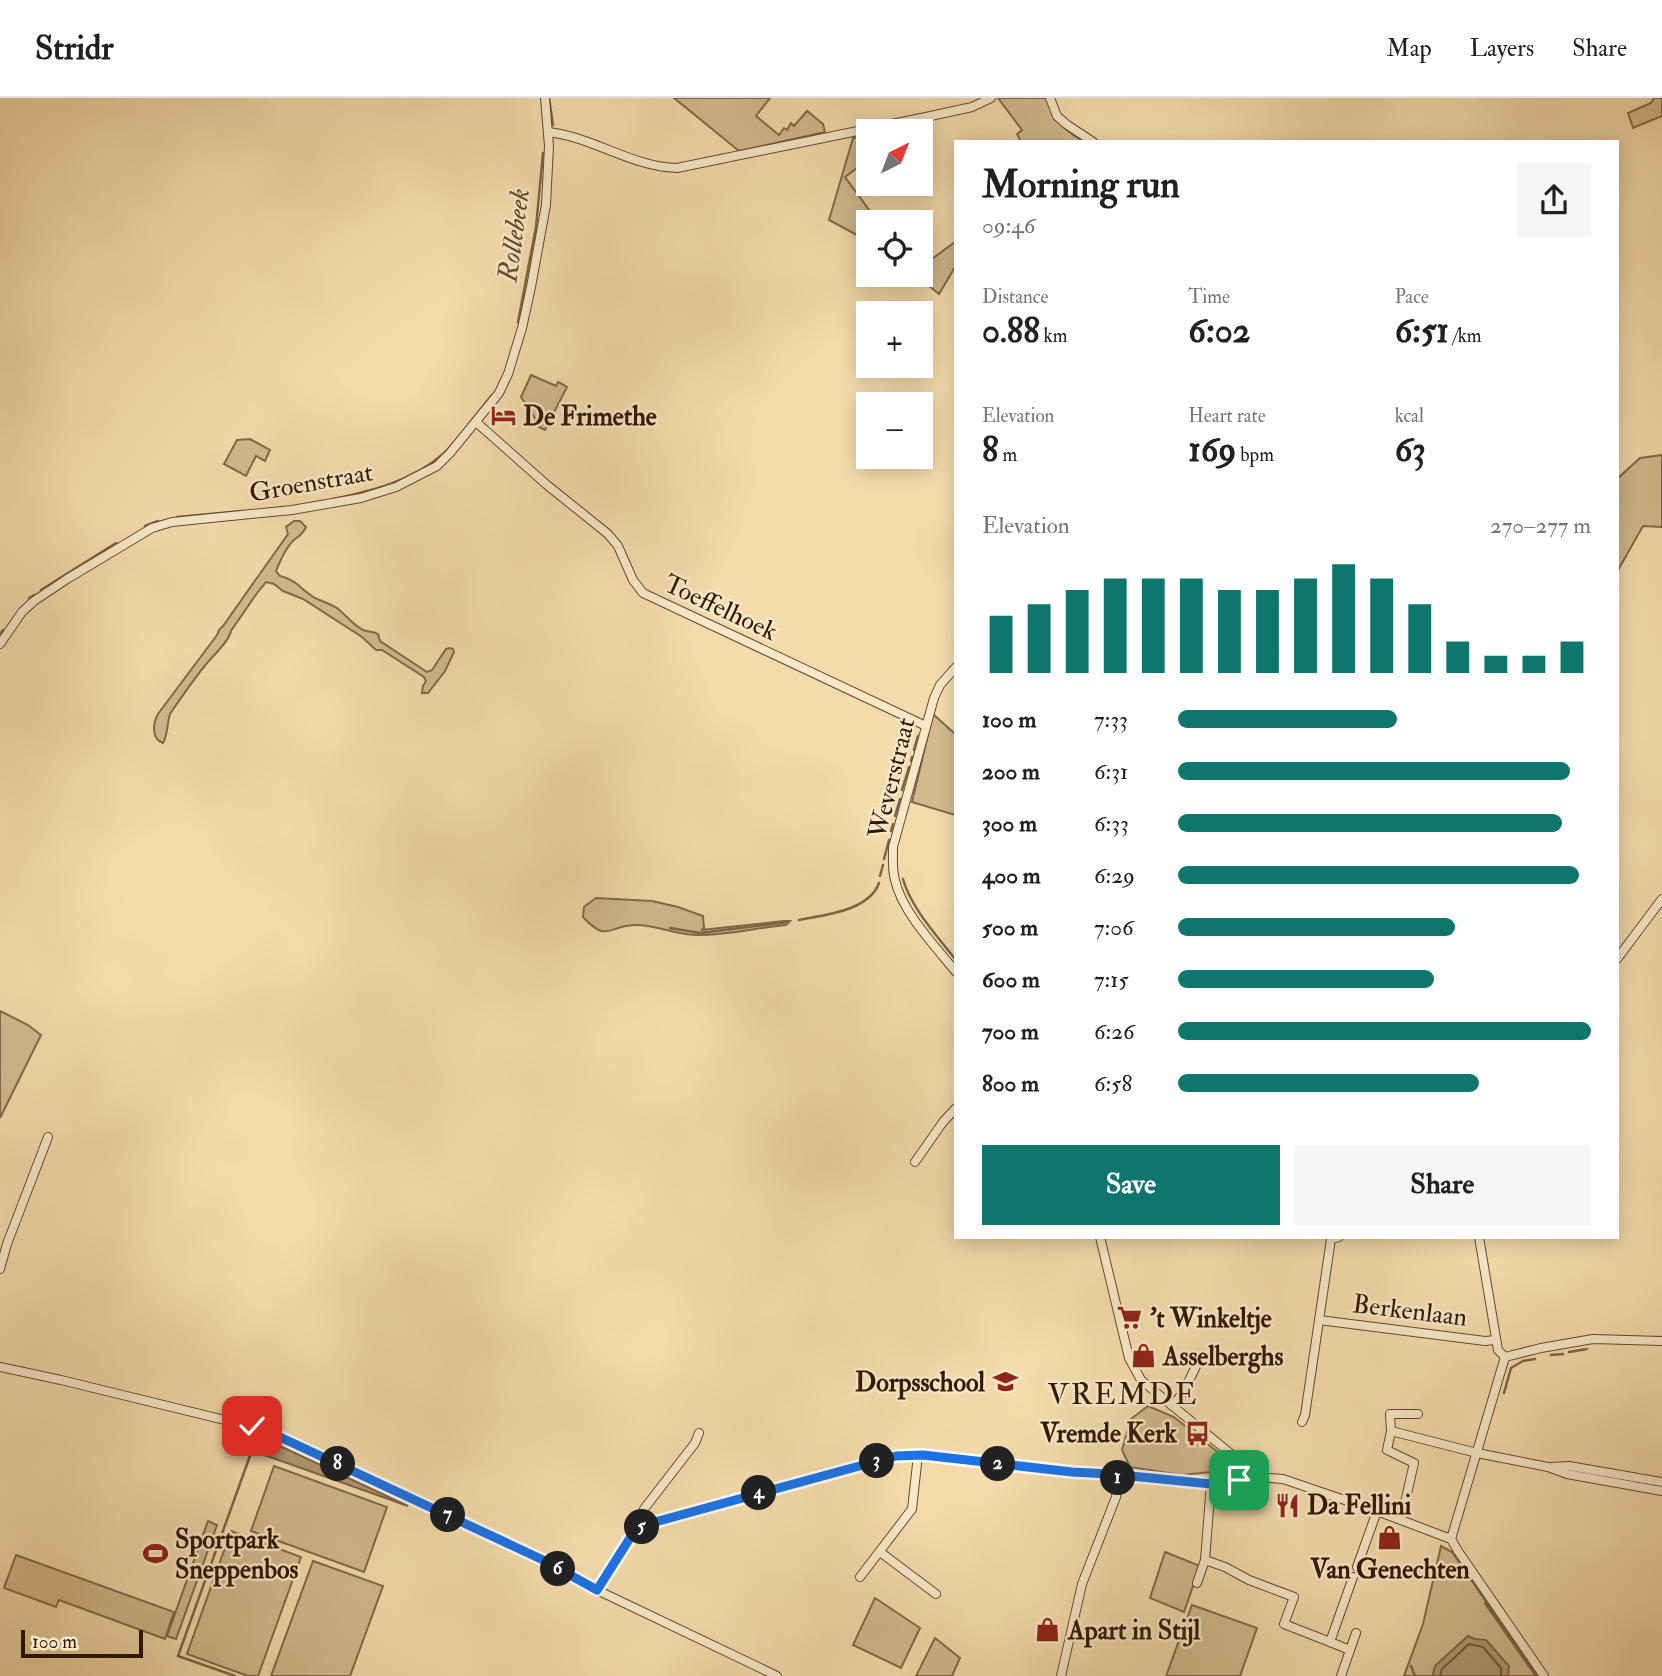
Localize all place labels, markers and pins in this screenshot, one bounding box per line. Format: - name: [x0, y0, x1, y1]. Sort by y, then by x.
- place label: De Frimethe: [523, 401, 657, 433]
- hotel icon: De Frimethe: [489, 402, 517, 430]
- place label: 't Winkeltje: [1150, 1303, 1272, 1335]
- supermarket icon: 't Winkeltje: [1116, 1304, 1144, 1332]
- place label: Asselberghs: [1162, 1341, 1283, 1374]
- shop icon: Asselberghs: [1129, 1342, 1157, 1370]
- place label: Dorpsschool: [855, 1367, 985, 1400]
- school or university icon: Dorpsschool: [991, 1368, 1019, 1396]
- pin: [222, 1396, 282, 1456]
- place label: Vremde Kerk: [1039, 1418, 1178, 1450]
- bus stop icon: Vremde Kerk: [1183, 1419, 1211, 1447]
- pin: 3: [860, 1444, 894, 1478]
- pin: 8: [320, 1446, 356, 1482]
- pin: 2: [981, 1446, 1016, 1482]
- pin: [1209, 1450, 1269, 1510]
- pin: 1: [1100, 1460, 1136, 1496]
- pin: 4: [742, 1476, 776, 1510]
- place label: Da Fellini: [1307, 1490, 1412, 1522]
- restaurant icon: Da Fellini: [1273, 1491, 1301, 1519]
- pin: 7: [430, 1498, 466, 1532]
- pin: 5: [624, 1510, 660, 1544]
- shop icon: Van Genechten: [1376, 1523, 1404, 1551]
- place label: Sportpark Sneppenbos: [175, 1524, 298, 1587]
- sports icon: Sportpark Sneppenbos: [141, 1540, 169, 1568]
- pin: 6: [540, 1552, 576, 1586]
- place label: Van Genechten: [1309, 1554, 1470, 1586]
- place label: Apart in Stijl: [1067, 1615, 1200, 1648]
- shop icon: Apart in Stijl: [1034, 1616, 1062, 1644]

